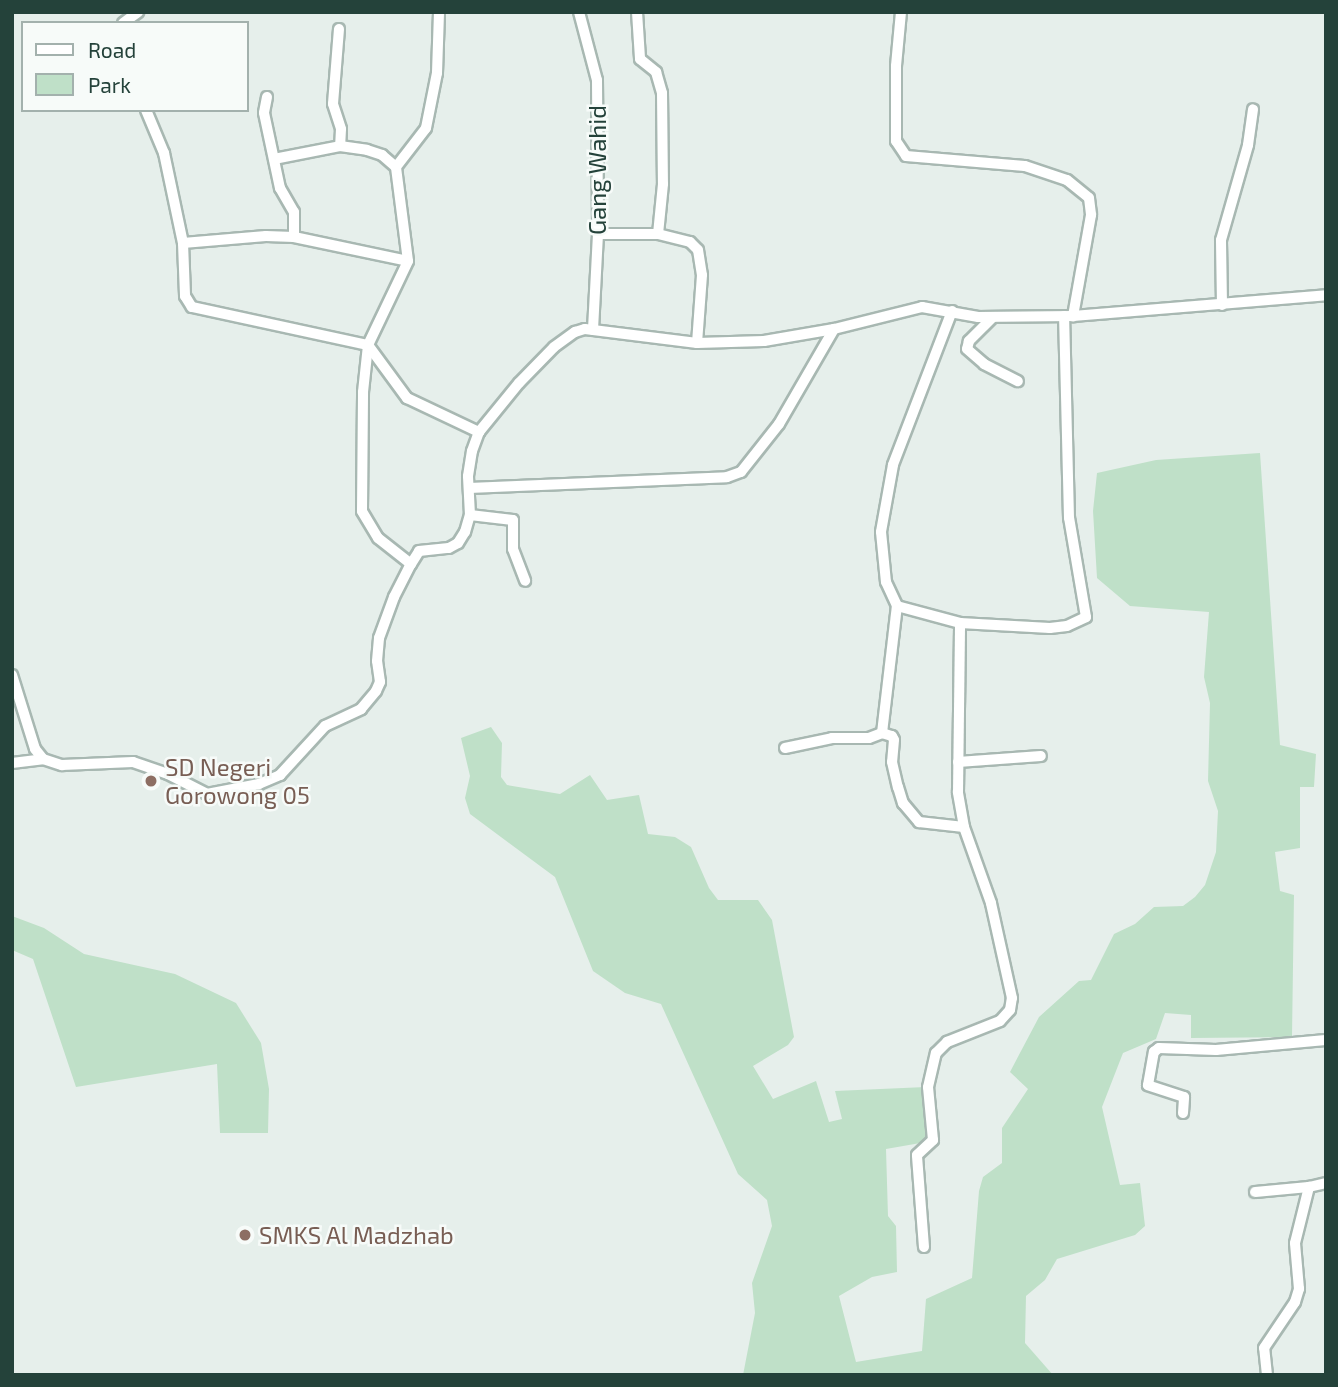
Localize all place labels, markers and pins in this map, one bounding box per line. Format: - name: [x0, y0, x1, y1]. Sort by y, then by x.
- place label: SD Negeri Gorowong 05: [165, 753, 310, 809]
- marker: SD Negeri Gorowong 05: [143, 773, 159, 789]
- place label: SMKS Al Madzhab: [259, 1221, 455, 1249]
- marker: SMKS Al Madzhab: [237, 1227, 253, 1243]

